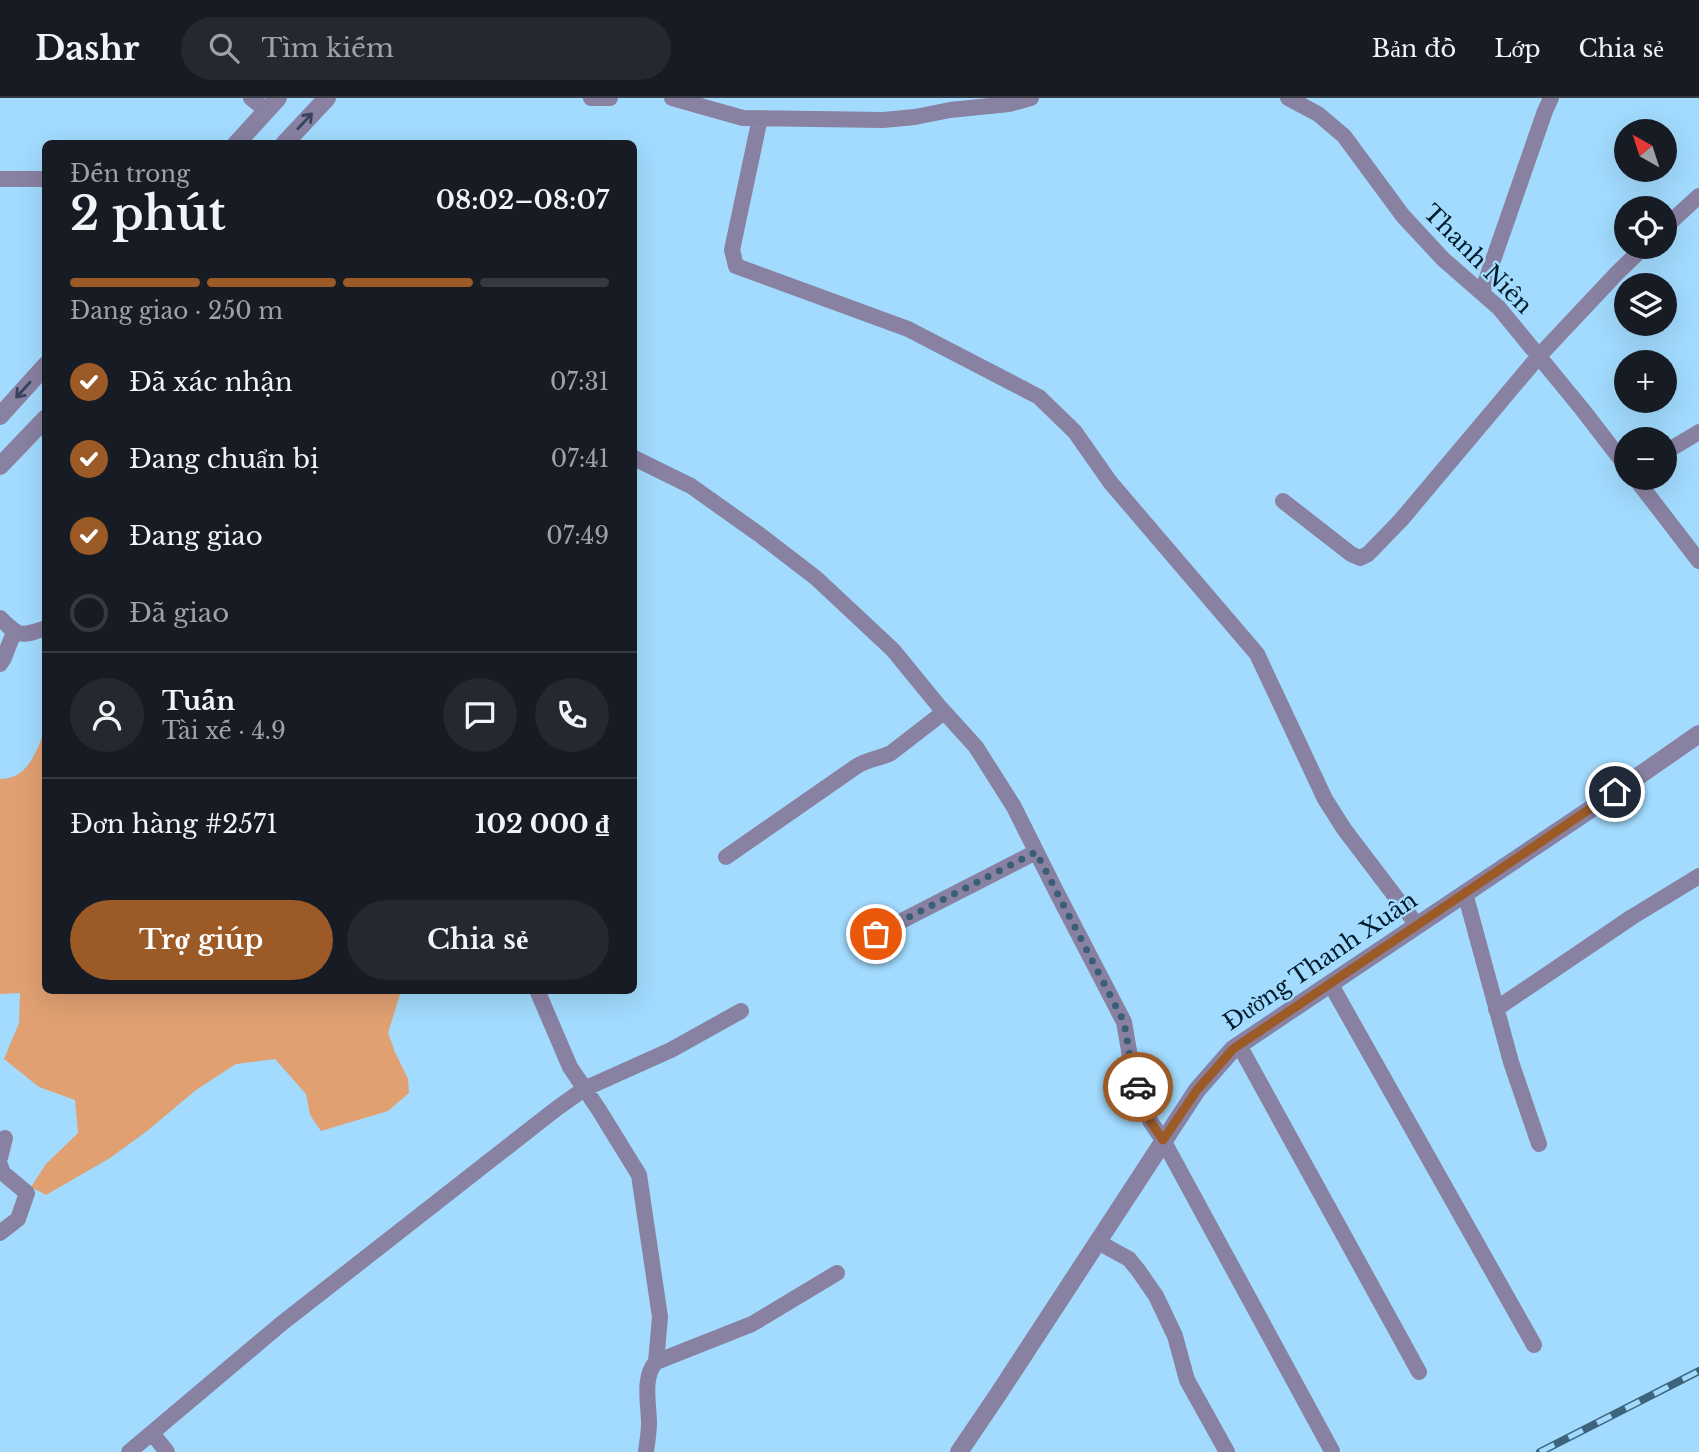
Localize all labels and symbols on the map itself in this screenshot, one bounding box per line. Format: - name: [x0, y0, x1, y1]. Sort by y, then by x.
- one-way arrow: [297, 113, 314, 130]
- north arrow: [1614, 119, 1676, 182]
- street label: Thanh Niên: [1418, 199, 1538, 319]
- one-way arrow: [15, 381, 31, 399]
- pin: [1585, 762, 1645, 822]
- street label: Đường Thanh Xuân: [1218, 886, 1422, 1036]
- pin: [846, 904, 906, 964]
- courier: [1103, 1052, 1173, 1122]

